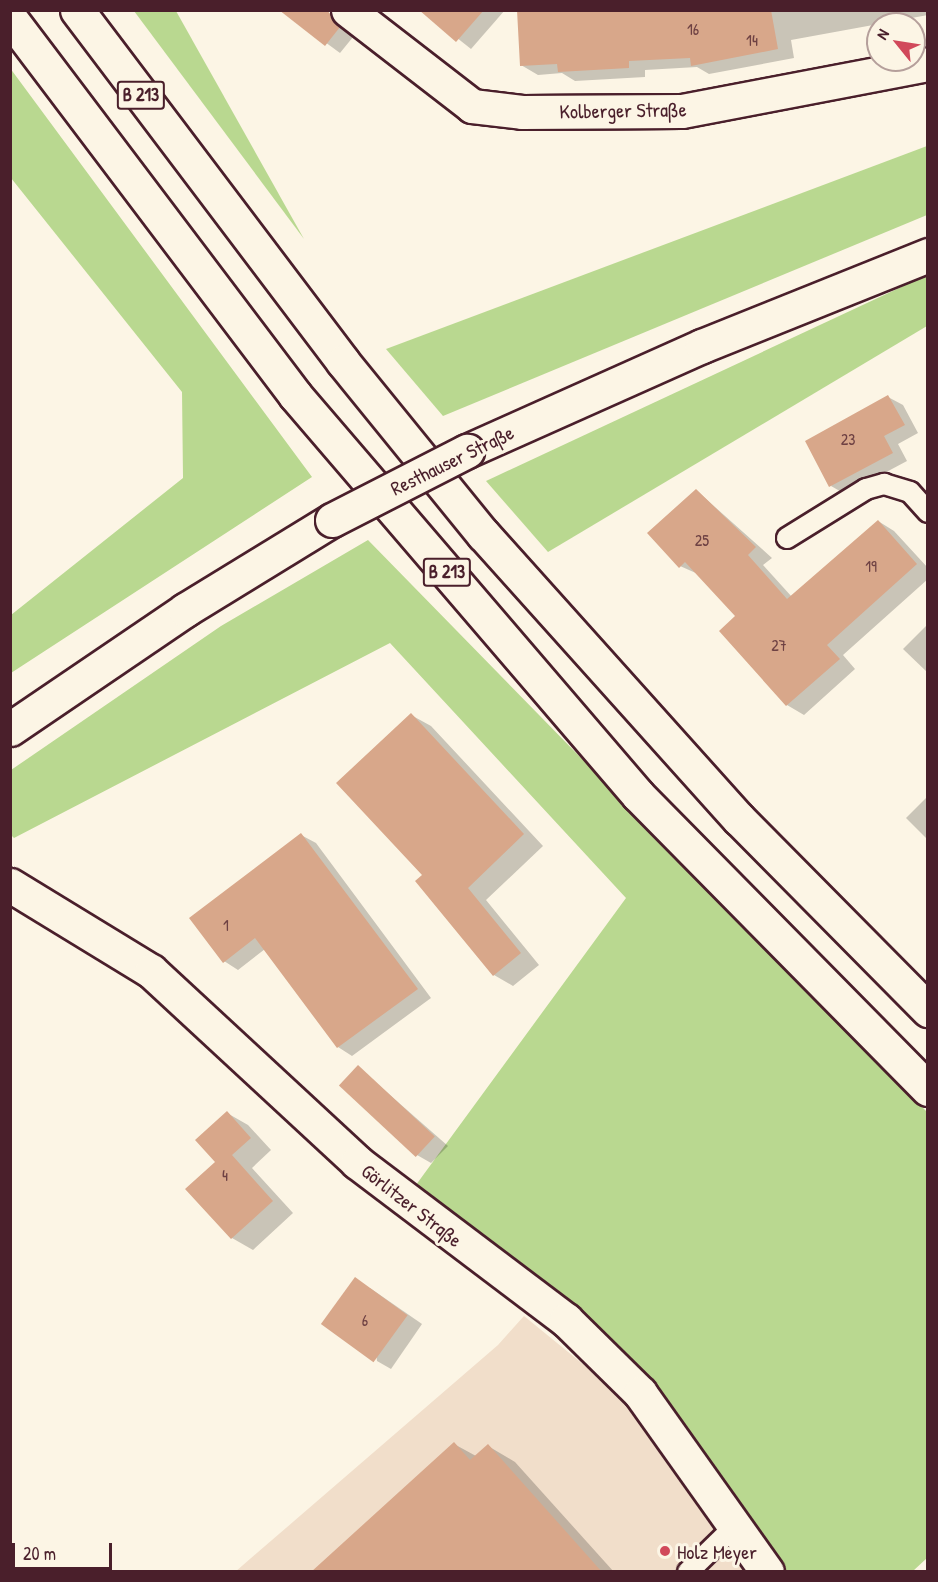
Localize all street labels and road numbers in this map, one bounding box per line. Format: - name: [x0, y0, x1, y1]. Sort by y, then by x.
- road number: B 213: [116, 80, 166, 110]
- street label: Kolberger Straße: [559, 97, 687, 123]
- street label: Resthauser Straße: [387, 420, 517, 500]
- road number: B 213: [422, 557, 472, 587]
- street label: Görlitzer Straße: [357, 1158, 467, 1252]

